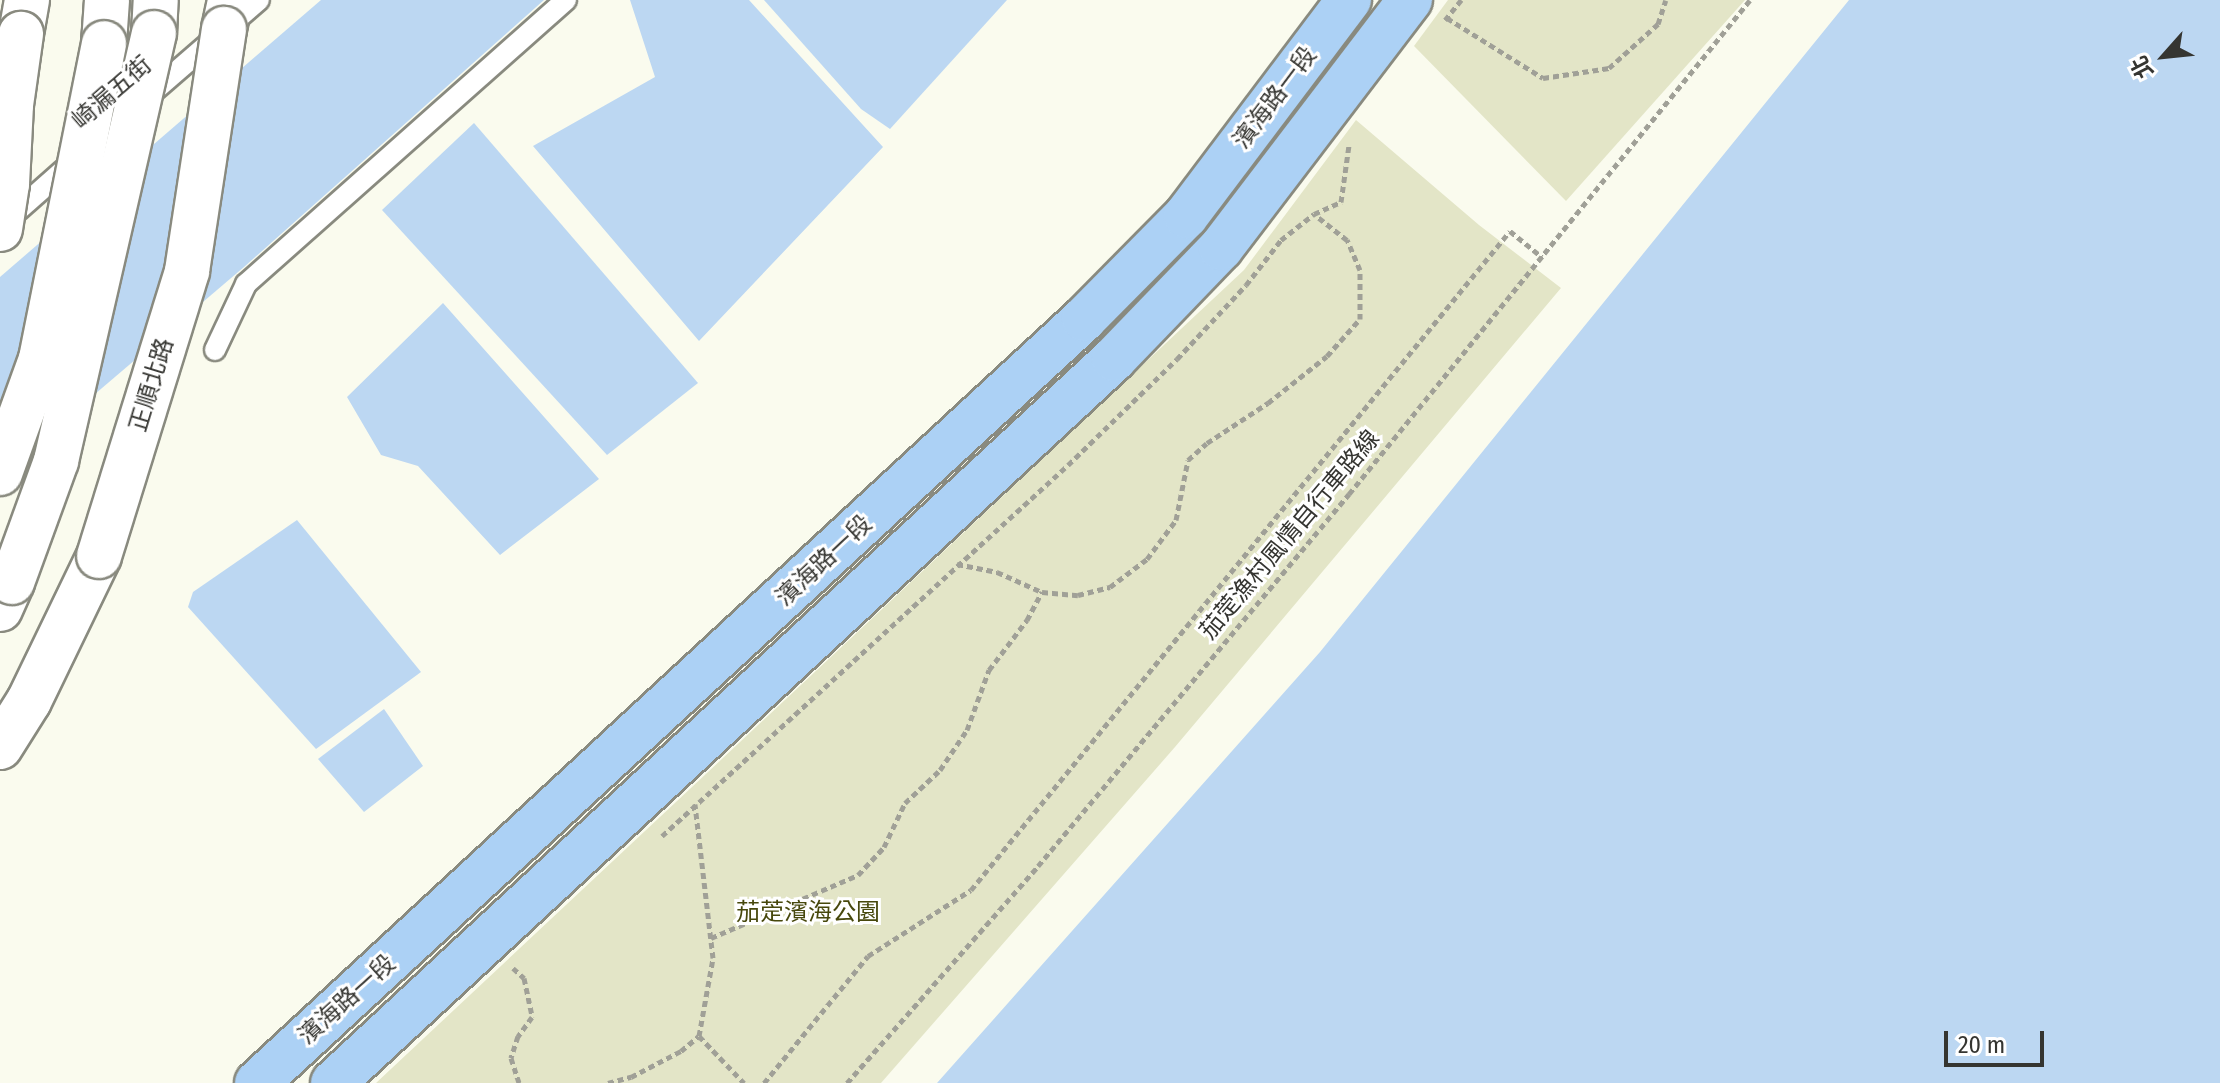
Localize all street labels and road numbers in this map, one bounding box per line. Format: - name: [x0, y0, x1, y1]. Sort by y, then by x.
- street label: 濱海路一段: [1227, 41, 1323, 155]
- street label: 崎漏五街: [66, 51, 158, 135]
- street label: 正順北路: [124, 335, 180, 435]
- street label: 茄萣漁村風情自行車路線: [1194, 425, 1386, 645]
- street label: 濱海路一段: [770, 510, 878, 612]
- street label: 濱海路一段: [293, 949, 401, 1051]

